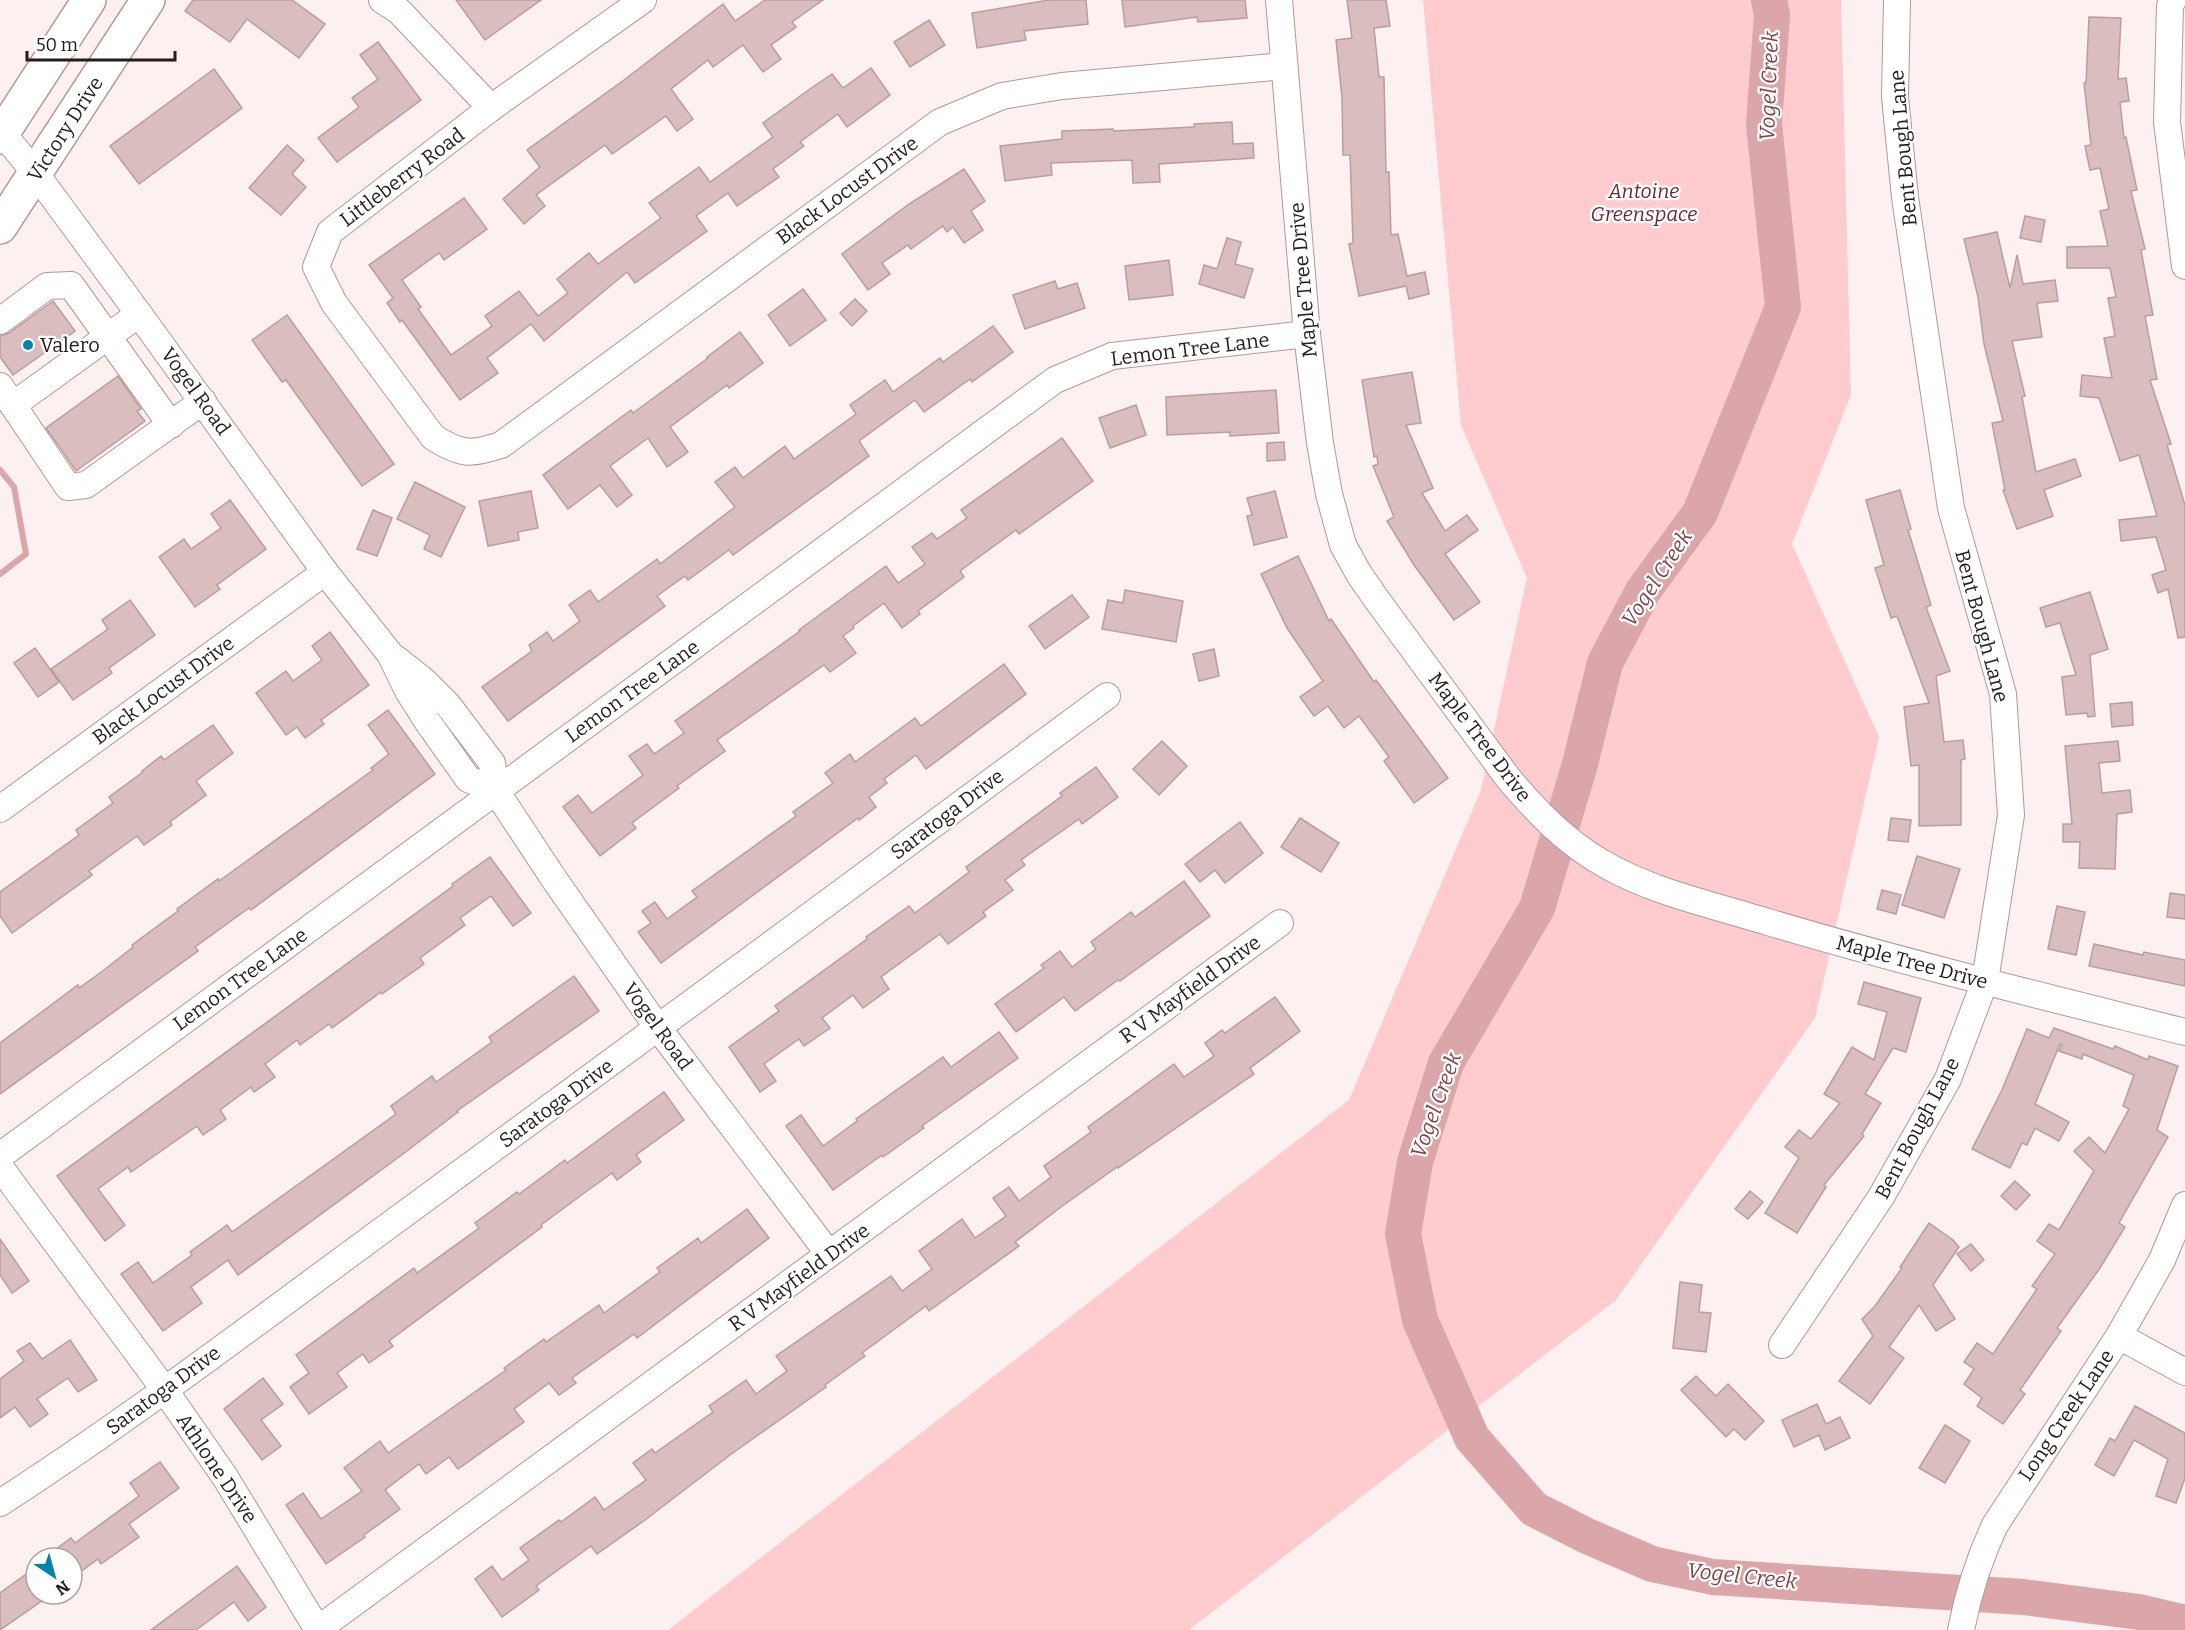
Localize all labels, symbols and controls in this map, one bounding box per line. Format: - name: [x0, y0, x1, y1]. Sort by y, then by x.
- scale bar: [27, 24, 176, 62]
- water label: Vogel Creek: [1754, 30, 1784, 142]
- text: 50 m: [36, 34, 78, 56]
- street label: Bent Bough Lane: [1884, 69, 1922, 227]
- street label: Victory Drive: [22, 72, 108, 186]
- street label: Littleberry Road: [335, 122, 469, 232]
- street label: Black Locust Drive: [772, 131, 922, 249]
- park label: Antoine Greenspace: [1591, 179, 1697, 226]
- street label: Maple Tree Drive: [1284, 201, 1322, 359]
- street label: Lemon Tree Lane: [1109, 327, 1271, 371]
- place label: Valero: [40, 333, 100, 357]
- marker: Valero: [21, 338, 35, 352]
- street label: Vogel Road: [156, 342, 236, 440]
- water label: Vogel Creek: [1616, 524, 1698, 631]
- street label: Bent Bough Lane: [1950, 547, 2014, 705]
- street label: Black Locust Drive: [88, 631, 238, 749]
- street label: Lemon Tree Lane: [560, 634, 704, 748]
- street label: Maple Tree Drive: [1424, 668, 1536, 806]
- street label: Saratoga Drive: [886, 764, 1008, 864]
- street label: Lemon Tree Lane: [168, 922, 312, 1036]
- street label: R V Mayfield Drive: [1115, 930, 1265, 1048]
- street label: Maple Tree Drive: [1834, 930, 1990, 994]
- street label: Vogel Road: [618, 977, 698, 1075]
- water label: Vogel Creek: [1405, 1048, 1467, 1161]
- street label: Bent Bough Lane: [1870, 1053, 1964, 1203]
- street label: Saratoga Drive: [494, 1054, 618, 1152]
- street label: R V Mayfield Drive: [724, 1218, 874, 1336]
- street label: Saratoga Drive: [101, 1341, 225, 1439]
- street label: Long Creek Lane: [2013, 1345, 2119, 1485]
- street label: Athlone Drive: [171, 1409, 263, 1527]
- north arrow: [24, 1546, 84, 1606]
- water label: Vogel Creek: [1686, 1557, 1799, 1595]
- text: N: [52, 1576, 73, 1599]

